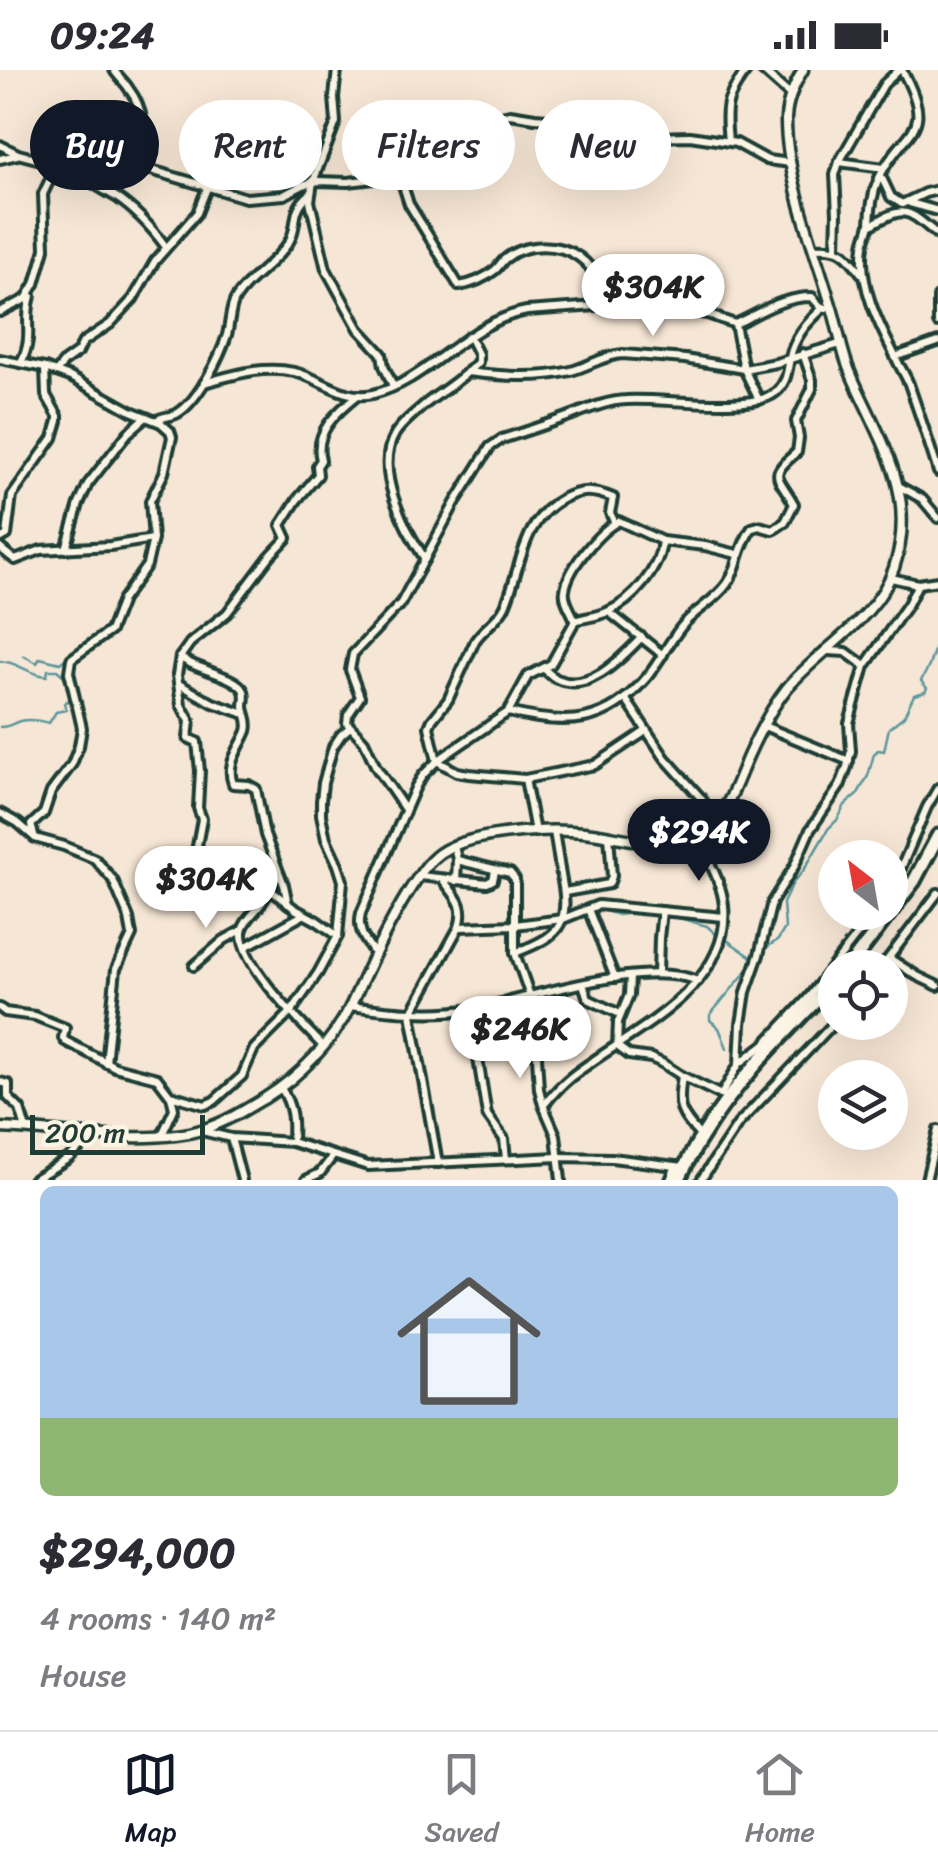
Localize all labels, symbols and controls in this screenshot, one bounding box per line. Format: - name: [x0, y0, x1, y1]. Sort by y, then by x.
- text: 09:24: [50, 2, 155, 69]
- chip: Buy: [30, 100, 159, 190]
- chip: Rent: [179, 100, 322, 190]
- chip: Filters: [342, 100, 515, 190]
- chip: New: [535, 100, 671, 190]
- pin: $304K: [583, 254, 723, 339]
- text: $304K: [604, 258, 702, 315]
- pin: $294K: [629, 799, 769, 884]
- text: $294K: [649, 803, 749, 860]
- north arrow: [818, 840, 908, 930]
- map controls: [818, 840, 908, 1150]
- pin: $304K: [136, 846, 276, 931]
- text: $304K: [157, 850, 255, 907]
- button: locate: [818, 950, 908, 1040]
- pin: $246K: [450, 996, 590, 1081]
- text: $246K: [471, 1000, 569, 1057]
- button: layers: [818, 1060, 908, 1150]
- text: 200 m: [45, 1108, 125, 1157]
- scale bar: [30, 1110, 205, 1154]
- icon: home: [379, 1251, 559, 1431]
- text: $294,000: [40, 1516, 235, 1590]
- text: 4 rooms · 140 m²: [40, 1590, 276, 1647]
- text: House: [40, 1647, 126, 1704]
- tab: Map: [123, 1747, 178, 1856]
- tab: Saved: [425, 1747, 498, 1856]
- tab: Home: [745, 1747, 815, 1856]

